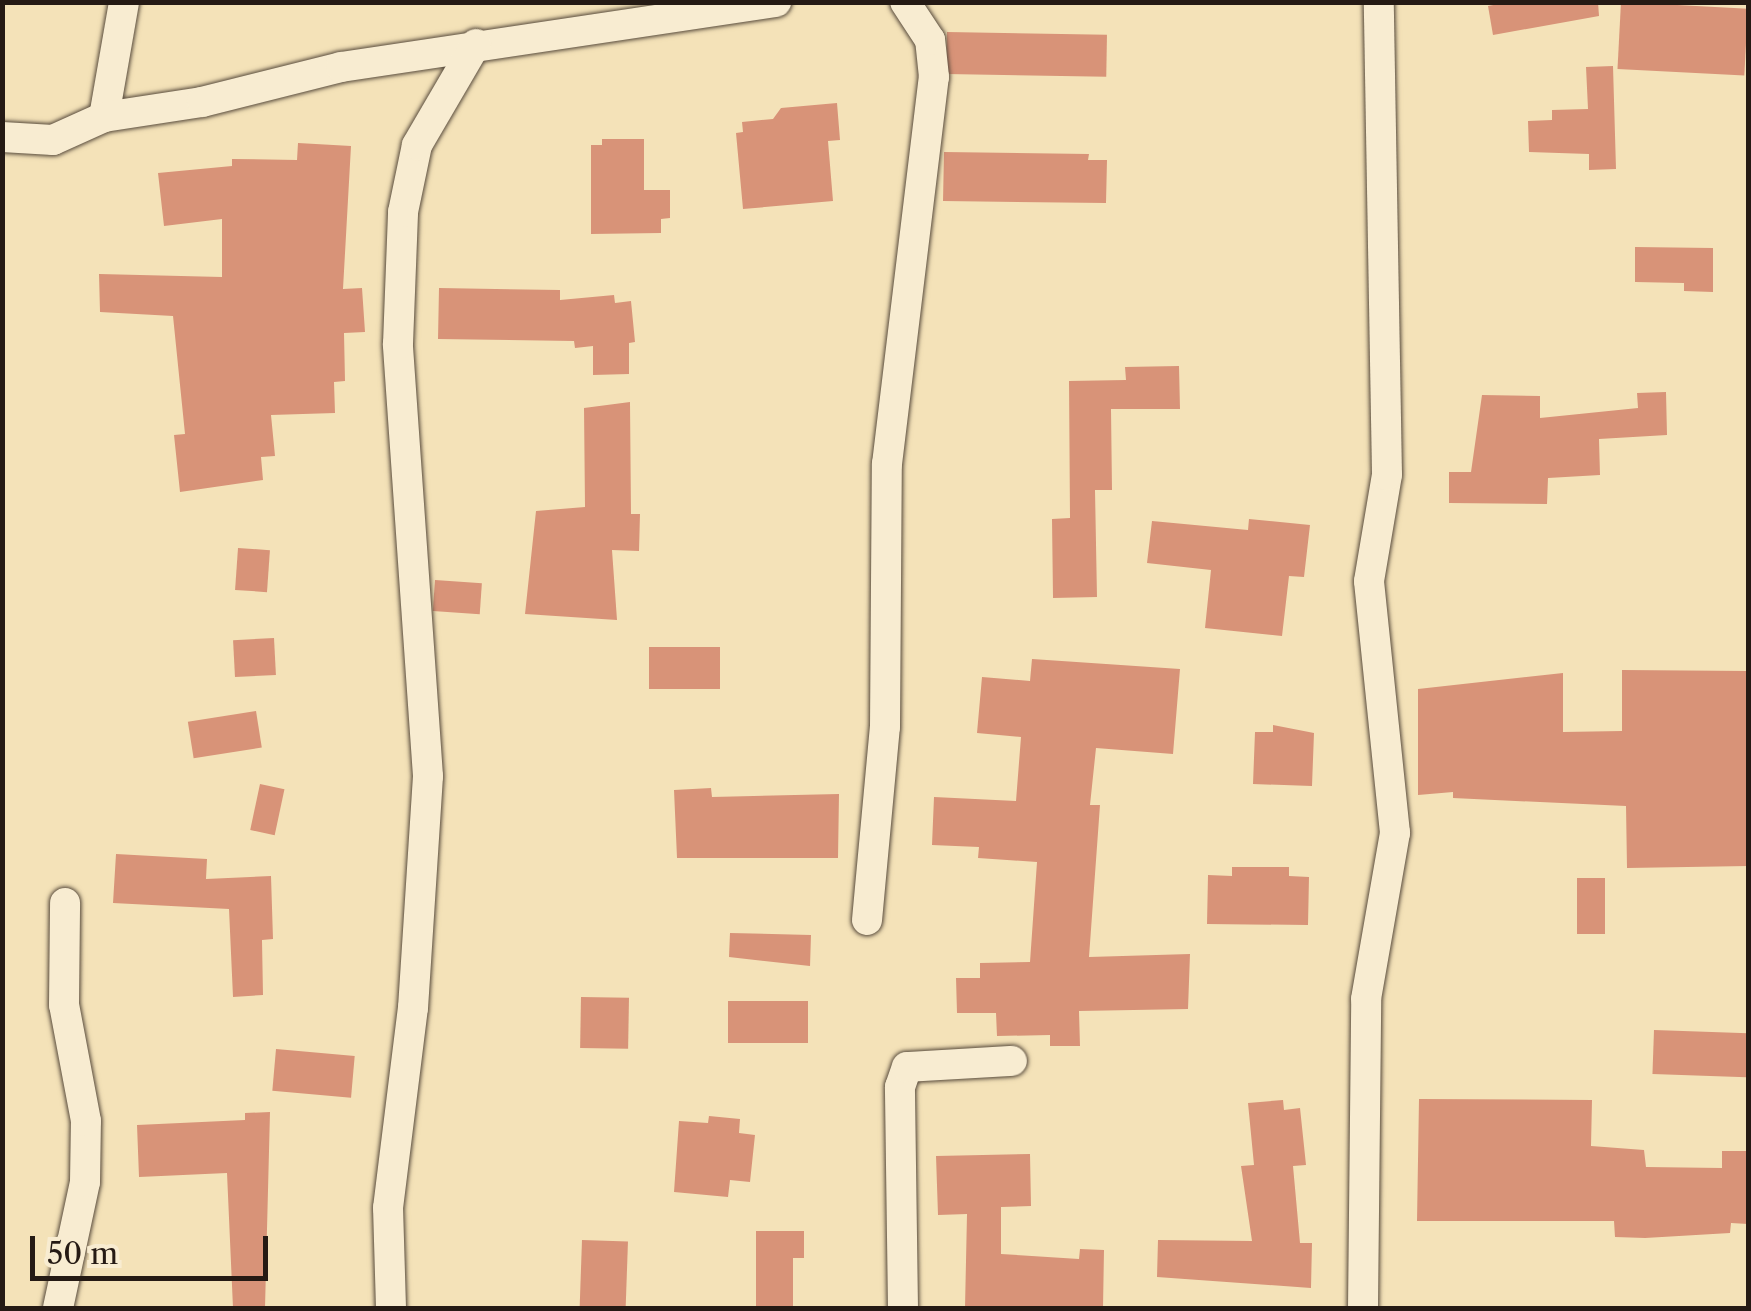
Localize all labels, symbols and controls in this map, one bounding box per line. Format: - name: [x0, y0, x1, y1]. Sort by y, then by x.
- scale bar: [35, 1216, 272, 1278]
- text: 50 m: [47, 1235, 118, 1272]

